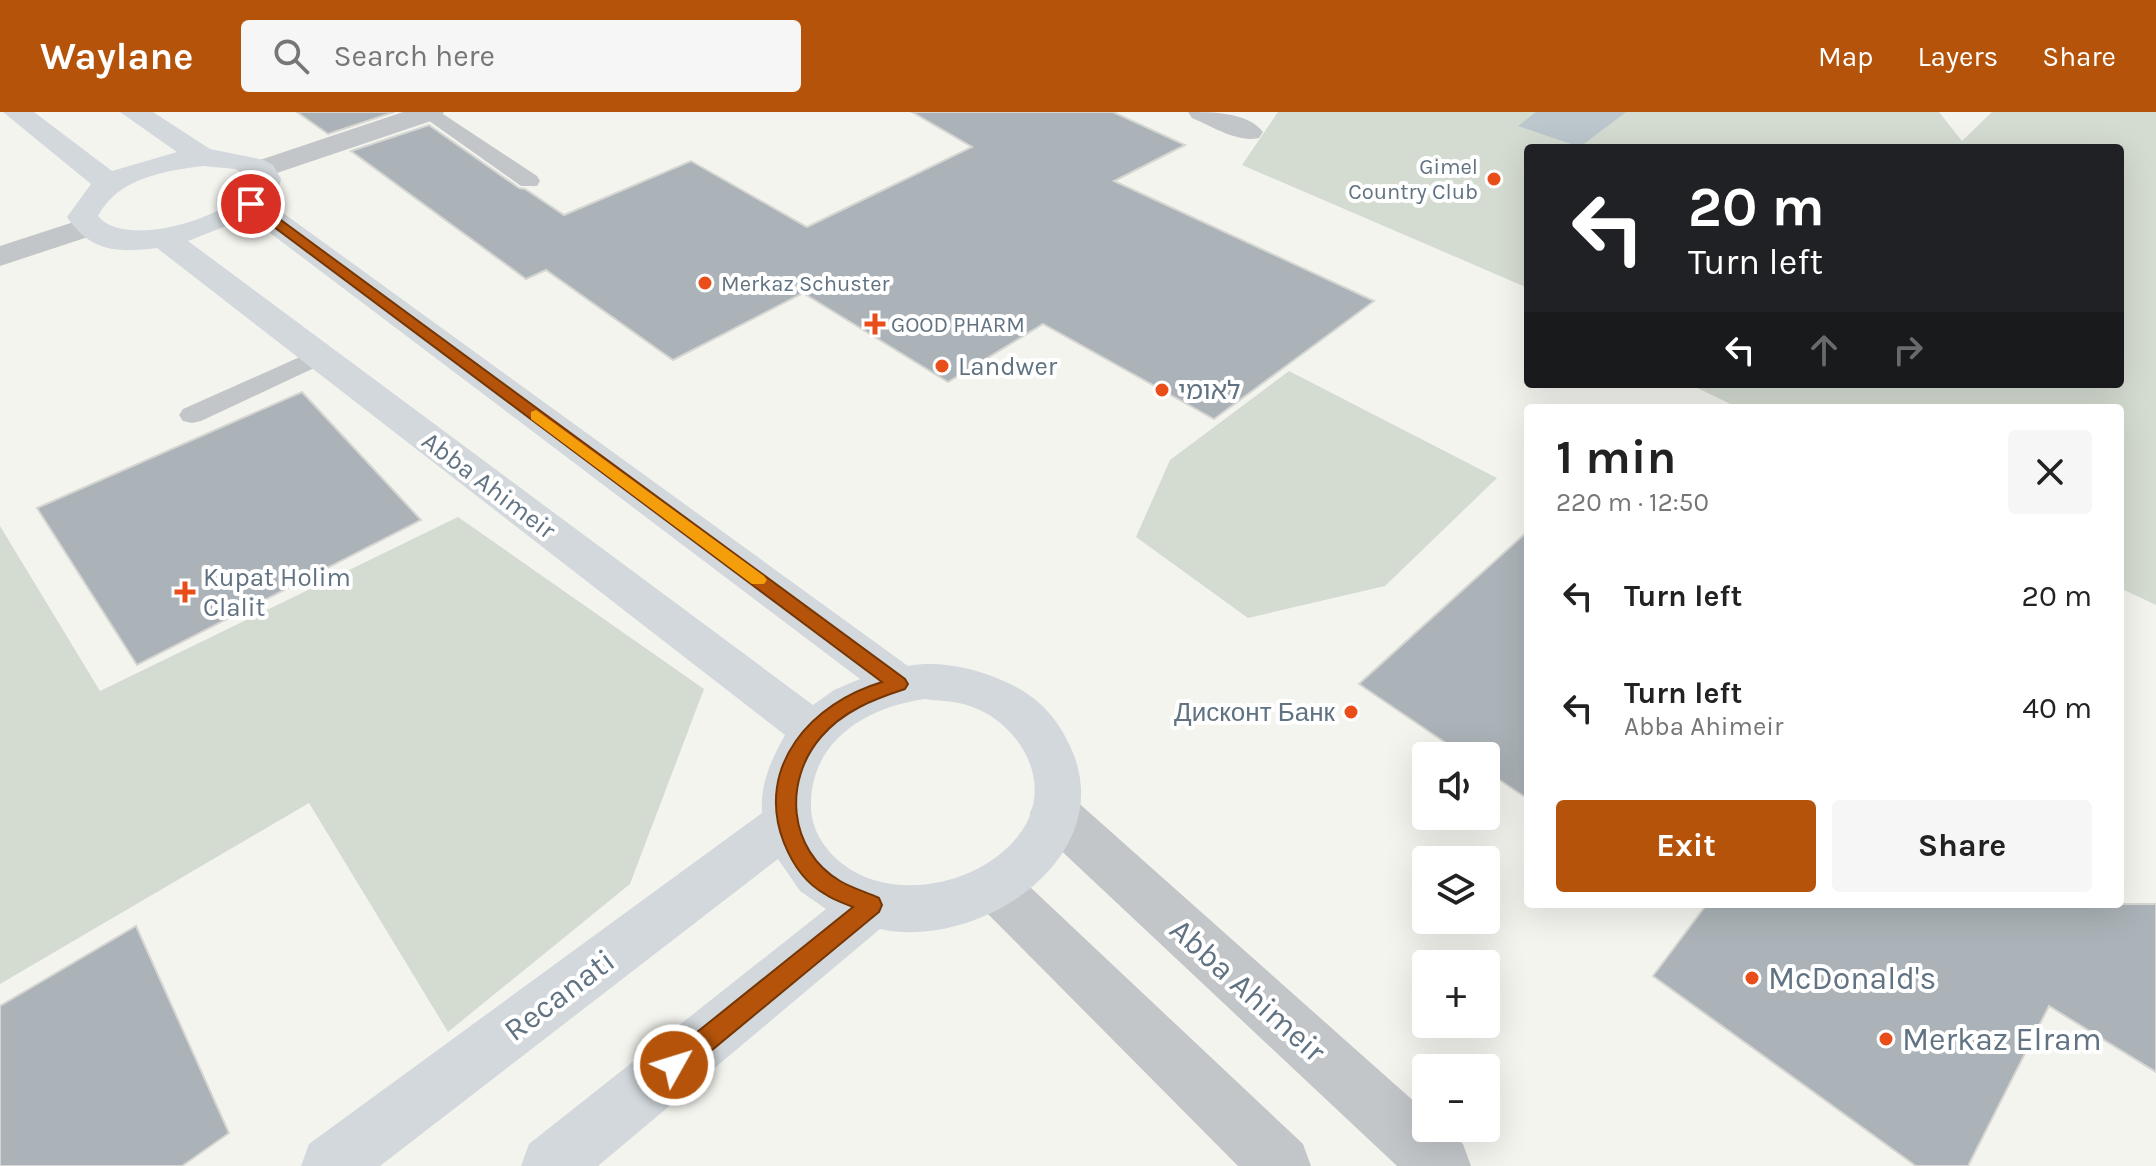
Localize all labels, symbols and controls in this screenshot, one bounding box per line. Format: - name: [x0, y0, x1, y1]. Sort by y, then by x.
- search box: [241, 20, 801, 92]
- text: Waylane: [40, 34, 193, 79]
- icon: search: [269, 34, 313, 78]
- text: Search here: [333, 38, 495, 74]
- text: Map: [1818, 40, 1873, 73]
- text: Layers: [1917, 40, 1998, 73]
- text: Share: [2042, 40, 2116, 73]
- place label: Gimel Country Club: [1348, 154, 1478, 205]
- pin: [217, 170, 285, 238]
- marker: Gimel Country Club: [1485, 170, 1503, 188]
- text: 20 m: [1688, 174, 1825, 239]
- icon: left: [1556, 176, 1660, 280]
- icon: arrive: [229, 182, 273, 226]
- text: Turn left: [1688, 241, 1823, 283]
- place label: Merkaz Schuster: [721, 271, 889, 297]
- marker: Merkaz Schuster: [696, 274, 714, 292]
- place label: GOOD PHARM: [891, 312, 1025, 338]
- marker: GOOD PHARM: [866, 315, 884, 333]
- icon: left: [1718, 328, 1762, 372]
- icon: ahead: [1802, 328, 1846, 372]
- icon: right: [1886, 328, 1930, 372]
- place label: Landwer: [958, 351, 1058, 382]
- marker: Landwer: [933, 357, 951, 375]
- place label: לאומי: [1178, 375, 1241, 406]
- marker: לאומי: [1153, 381, 1171, 399]
- street label: Abba Ahimeir: [416, 425, 562, 546]
- text: 1 min: [1556, 429, 1676, 485]
- button: close: [2008, 430, 2092, 514]
- text: 220 m · 12:50: [1556, 487, 1709, 518]
- place label: Kupat Holim Clalit: [203, 562, 351, 623]
- icon: left: [1556, 574, 1600, 618]
- text: Turn left: [1624, 578, 1742, 614]
- text: 20 m: [2022, 578, 2092, 614]
- marker: Kupat Holim Clalit: [174, 581, 196, 603]
- text: Turn left: [1624, 675, 1742, 711]
- icon: left: [1556, 686, 1600, 730]
- text: 40 m: [2022, 690, 2092, 726]
- place label: Дисконт Банк: [1174, 697, 1336, 728]
- marker: Дисконт Банк: [1342, 703, 1360, 721]
- text: Abba Ahimeir: [1624, 711, 1783, 742]
- map controls: [1412, 742, 1500, 1142]
- button: sound: [1412, 742, 1500, 830]
- button: Exit: [1556, 800, 1816, 892]
- button: Share: [1832, 800, 2092, 892]
- button: layers: [1412, 846, 1500, 934]
- street label: Abba Ahimeir: [1162, 911, 1333, 1070]
- street label: Recanati: [497, 942, 622, 1049]
- button: +: [1412, 950, 1500, 1038]
- place label: McDonald's: [1768, 960, 1936, 997]
- marker: McDonald's: [1743, 969, 1761, 987]
- place label: Merkaz Elram: [1902, 1021, 2102, 1058]
- position arrow: [632, 1023, 716, 1107]
- marker: Merkaz Elram: [1877, 1030, 1895, 1048]
- button: −: [1412, 1054, 1500, 1142]

